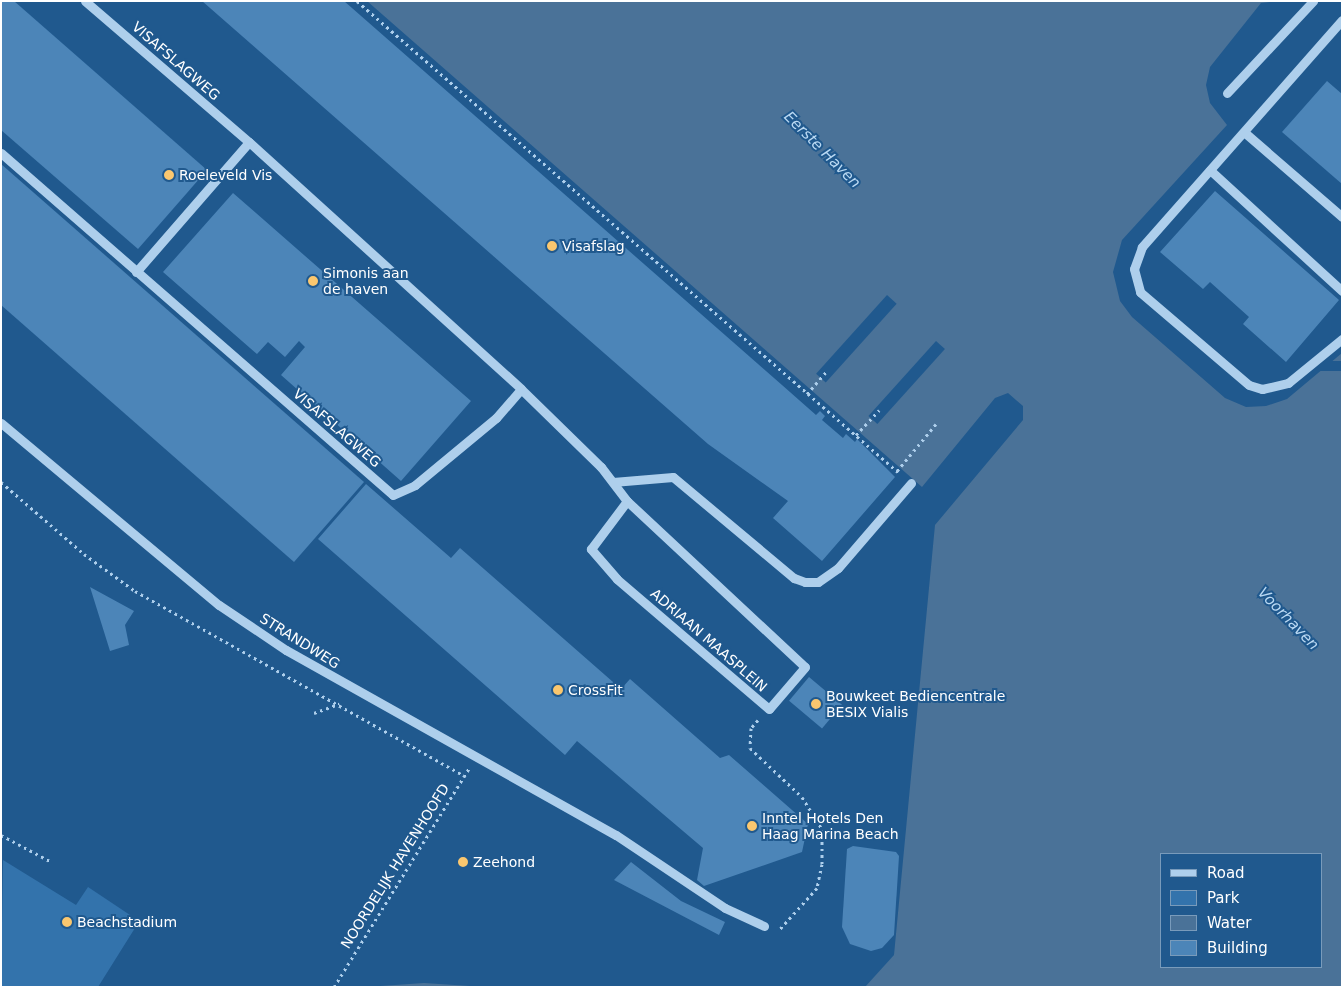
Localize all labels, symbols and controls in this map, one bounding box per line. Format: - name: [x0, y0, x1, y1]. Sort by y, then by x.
- street label: VISAFSLAGWEG: [129, 18, 223, 104]
- water label: Eerste Haven: [780, 108, 864, 192]
- place label: Roeleveld Vis: [179, 167, 272, 183]
- marker: Roeleveld Vis: [163, 169, 175, 181]
- place label: Visafslag: [562, 238, 625, 254]
- marker: Visafslag: [546, 240, 558, 252]
- place label: Simonis aan de haven: [323, 265, 409, 298]
- marker: Simonis aan de haven: [307, 275, 319, 287]
- street label: VISAFSLAGWEG: [290, 385, 384, 471]
- water label: Voorhaven: [1254, 584, 1322, 654]
- street label: ADRIAAN MAASPLEIN: [647, 585, 771, 695]
- street label: STRANDWEG: [257, 610, 343, 672]
- place label: CrossFit: [568, 682, 623, 698]
- marker: CrossFit: [552, 684, 564, 696]
- place label: Bouwkeet Bediencentrale BESIX Vialis: [826, 688, 1005, 720]
- marker: Bouwkeet Bediencentrale BESIX Vialis: [810, 698, 822, 710]
- street label: NOORDELIJK HAVENHOOFD: [337, 781, 453, 951]
- place label: Inntel Hotels Den Haag Marina Beach: [762, 810, 899, 842]
- marker: Inntel Hotels Den Haag Marina Beach: [746, 820, 758, 832]
- legend: [1160, 853, 1323, 968]
- place label: Zeehond: [473, 854, 535, 870]
- marker: Zeehond: [457, 856, 469, 868]
- text: Road: [1207, 864, 1245, 882]
- text: Park: [1207, 889, 1239, 907]
- place label: Beachstadium: [77, 914, 177, 930]
- text: Water: [1207, 914, 1251, 932]
- marker: Beachstadium: [61, 916, 73, 928]
- text: Building: [1207, 939, 1268, 957]

